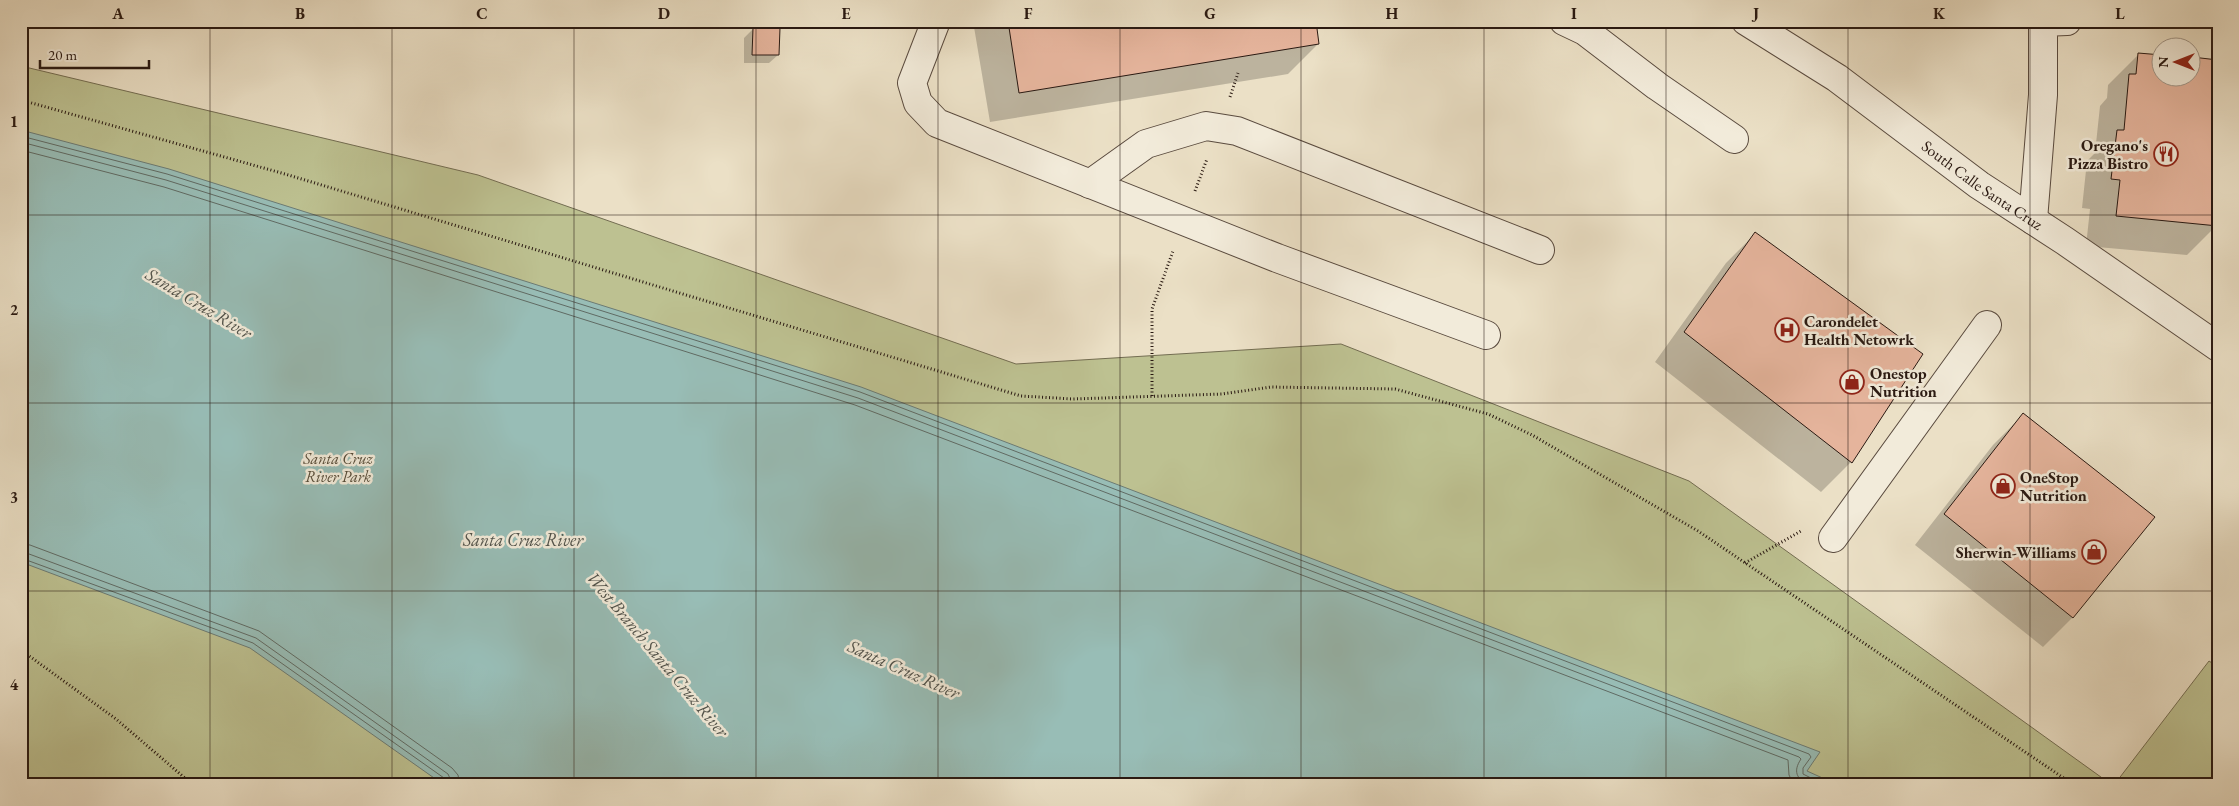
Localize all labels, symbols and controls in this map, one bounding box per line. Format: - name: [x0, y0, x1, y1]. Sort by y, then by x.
- text: A: [111, 3, 124, 24]
- text: B: [295, 3, 305, 24]
- text: C: [476, 3, 488, 24]
- text: D: [658, 3, 670, 24]
- text: E: [841, 3, 851, 24]
- text: F: [1024, 3, 1033, 24]
- text: G: [1204, 3, 1216, 24]
- text: H: [1386, 3, 1399, 24]
- text: I: [1571, 3, 1577, 24]
- text: J: [1751, 3, 1759, 24]
- text: K: [1933, 3, 1946, 24]
- text: L: [2115, 3, 2125, 24]
- scale bar: [40, 38, 149, 70]
- north arrow: [2152, 38, 2202, 88]
- text: 20 m: [48, 45, 77, 64]
- text: N: [2154, 56, 2172, 68]
- text: 1: [10, 111, 18, 132]
- street label: South Calle Santa Cruz: [1918, 135, 2047, 234]
- place label: Oregano's Pizza Bistro: [2068, 135, 2148, 174]
- restaurant icon: Oregano's Pizza Bistro: [2153, 141, 2179, 167]
- water label: Santa Cruz River: [141, 262, 257, 344]
- text: 2: [10, 299, 19, 320]
- place label: Carondelet Health Netowrk: [1804, 311, 1914, 350]
- hospital icon: Carondelet Health Netowrk: [1774, 317, 1800, 343]
- place label: Onestop Nutrition: [1870, 363, 1937, 402]
- shop icon: Onestop Nutrition: [1839, 369, 1865, 395]
- park label: Santa Cruz River Park: [302, 448, 373, 487]
- place label: OneStop Nutrition: [2020, 467, 2087, 506]
- shop icon: OneStop Nutrition: [1990, 473, 2016, 499]
- text: 3: [10, 487, 18, 508]
- water label: Santa Cruz River: [462, 528, 584, 551]
- shop icon: Sherwin-Williams: [2081, 539, 2107, 565]
- place label: Sherwin-Williams: [1956, 542, 2076, 563]
- water label: West Branch Santa Cruz River: [582, 566, 735, 742]
- water label: Santa Cruz River: [844, 634, 965, 704]
- text: 4: [10, 674, 19, 695]

